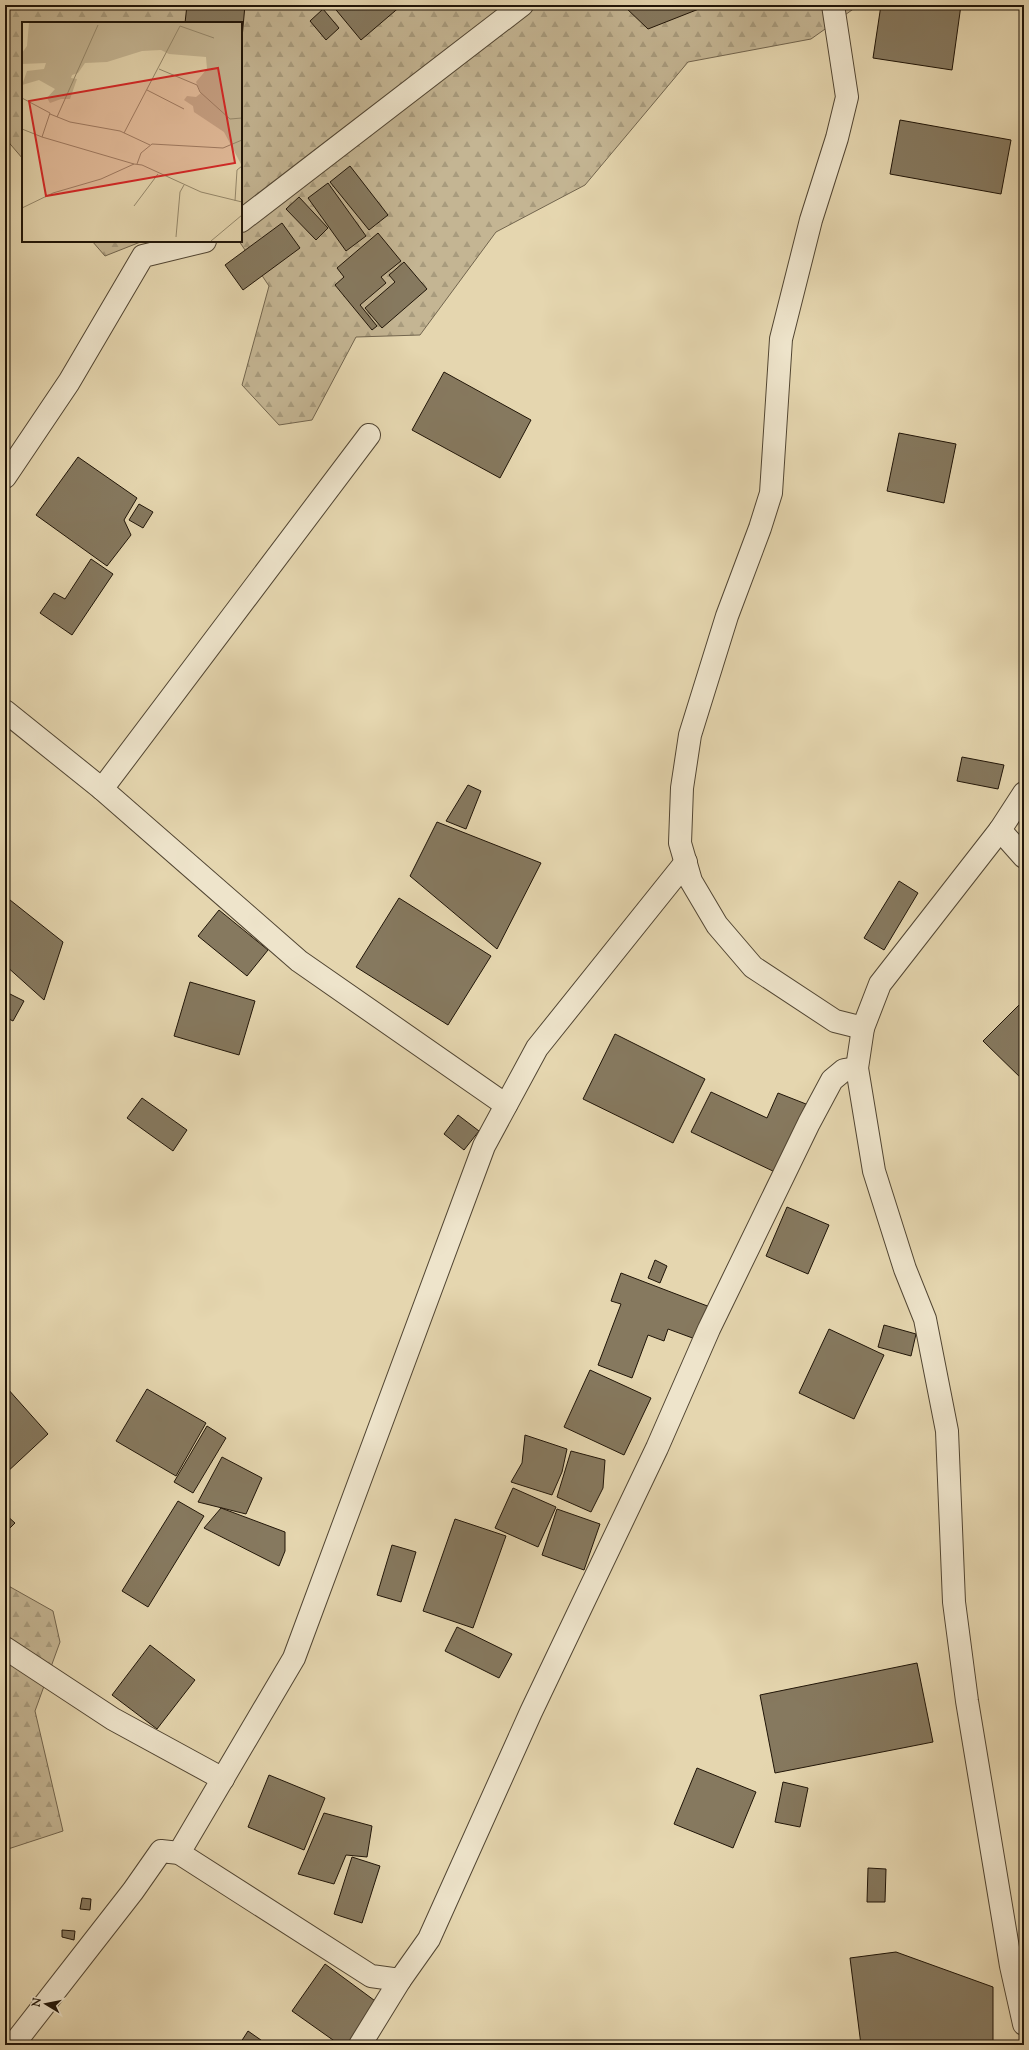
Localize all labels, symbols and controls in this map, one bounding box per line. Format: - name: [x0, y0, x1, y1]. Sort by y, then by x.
- inset map: [22, 22, 242, 242]
- north arrow: [26, 1984, 66, 2024]
- text: N: [28, 1997, 46, 2009]

